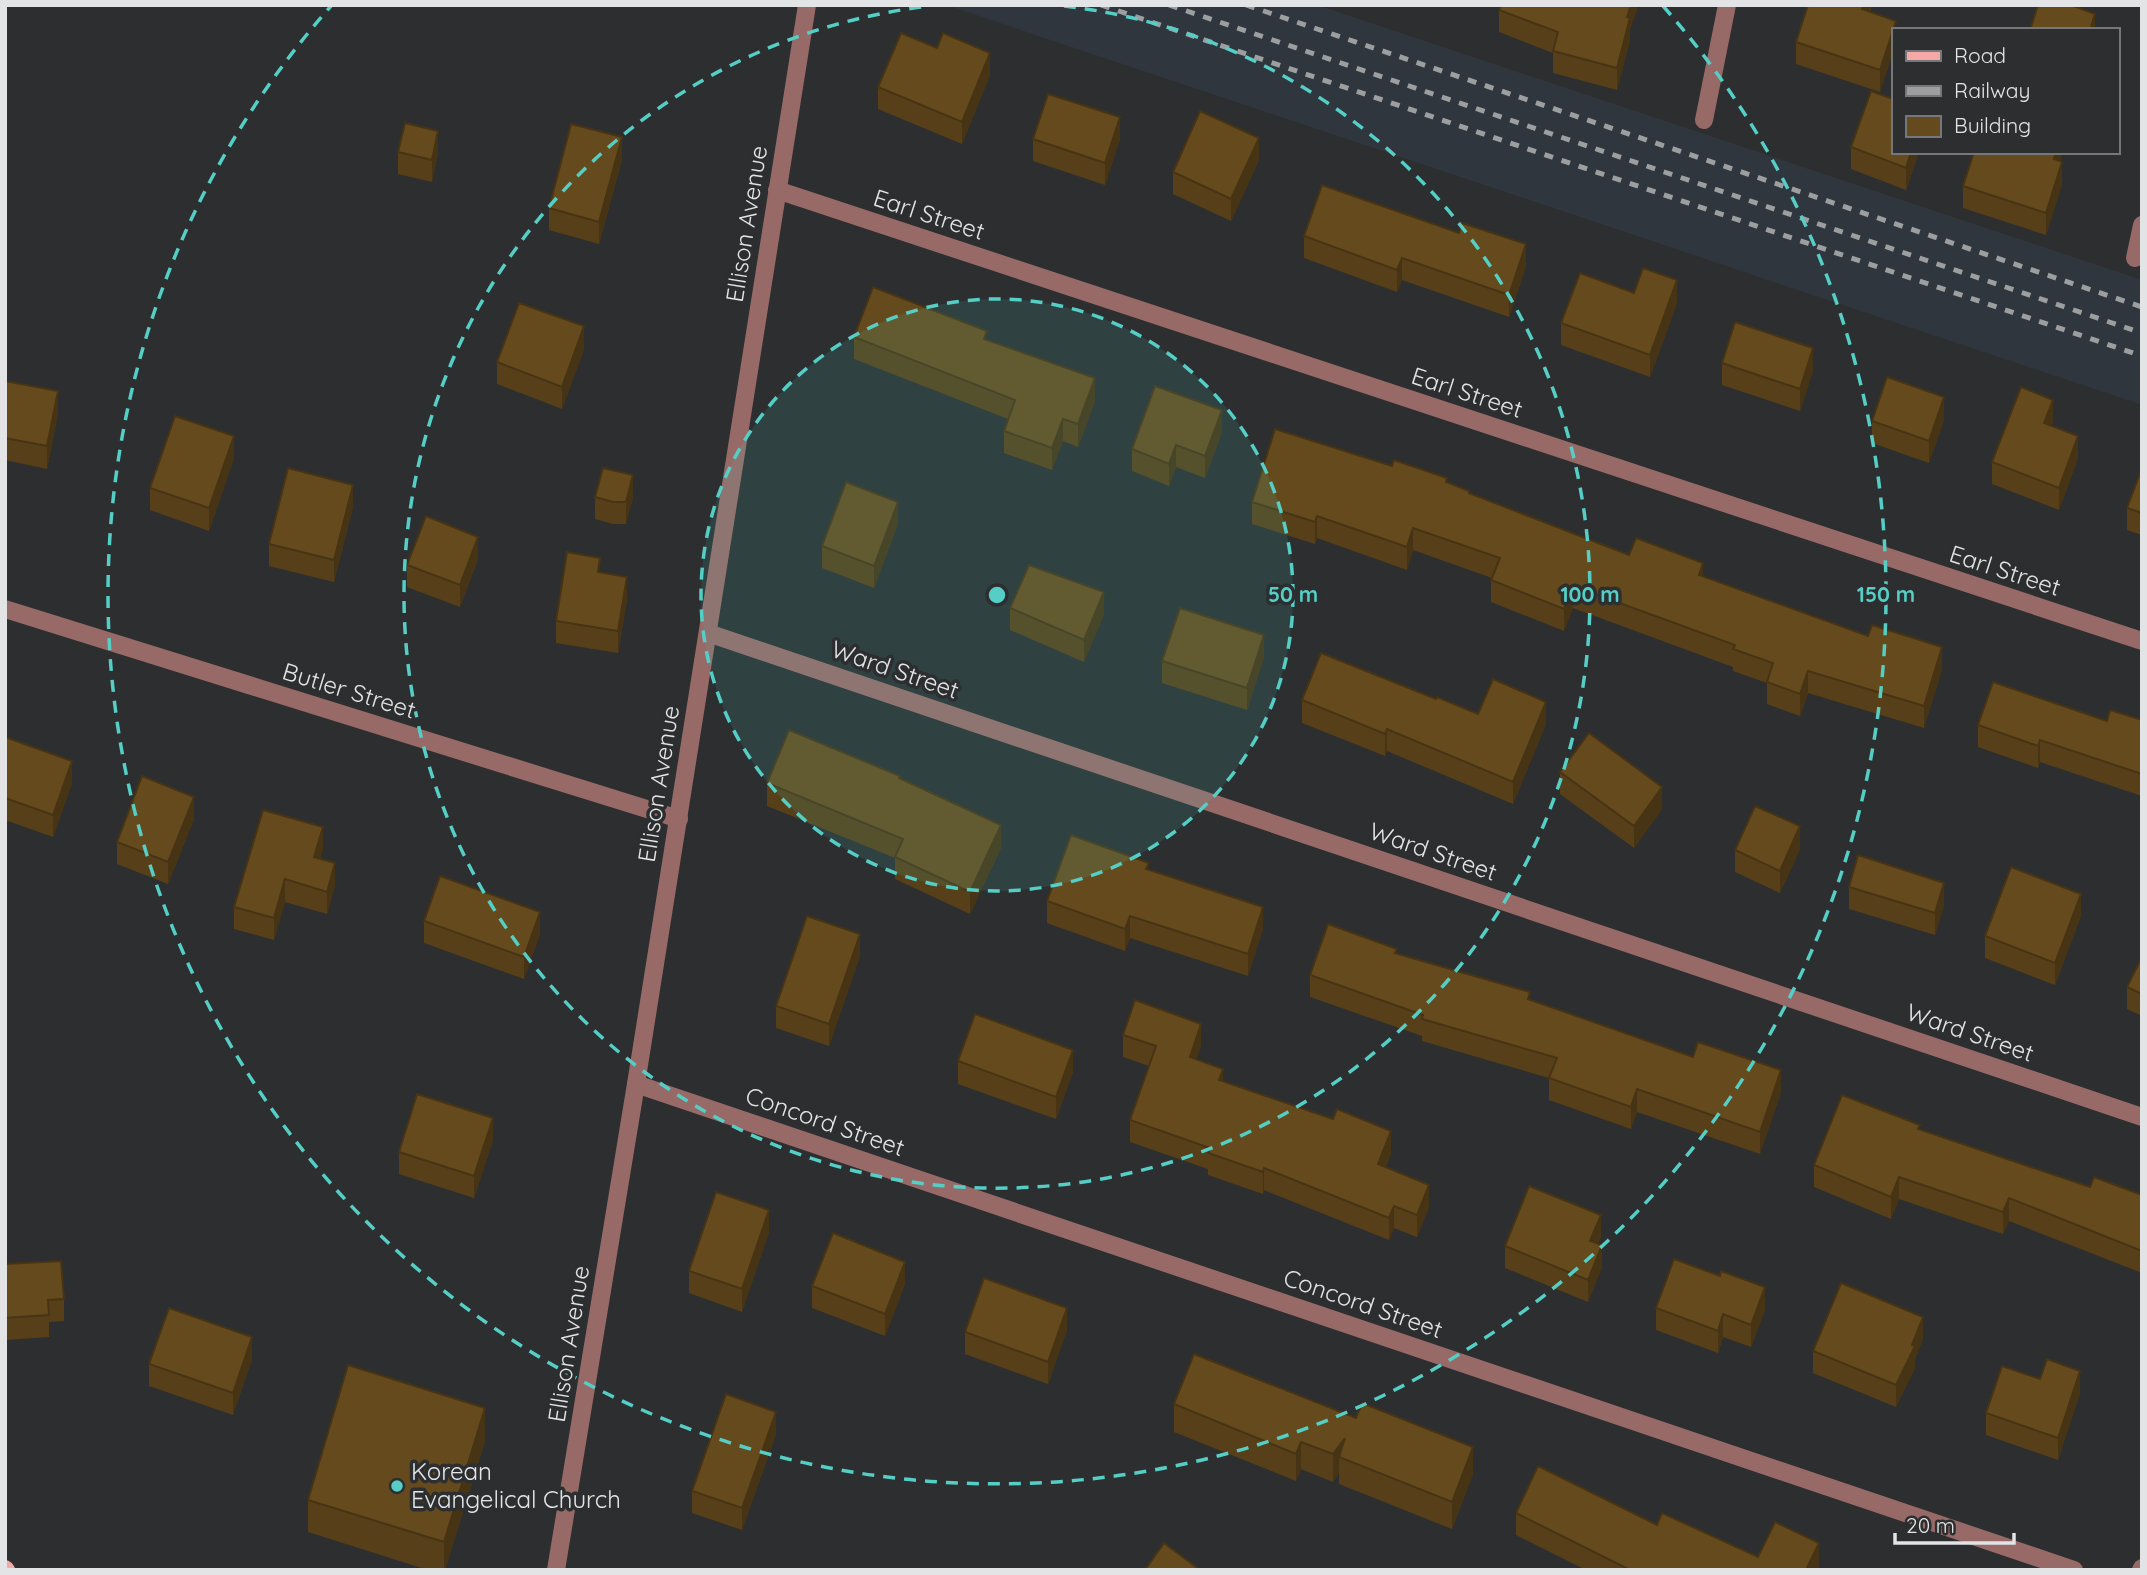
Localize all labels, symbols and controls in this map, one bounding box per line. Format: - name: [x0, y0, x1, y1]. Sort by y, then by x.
- legend: [1892, 28, 2119, 154]
- text: Road: [1954, 42, 2006, 68]
- text: Railway: [1954, 77, 2030, 103]
- text: Building: [1954, 112, 2031, 138]
- street label: Ellison Avenue: [719, 143, 773, 304]
- street label: Earl Street: [870, 182, 989, 246]
- street label: Earl Street: [1408, 360, 1527, 424]
- street label: Earl Street: [1946, 538, 2065, 602]
- text: 50 m: [1268, 581, 1318, 607]
- text: 100 m: [1560, 581, 1620, 607]
- text: 150 m: [1857, 581, 1915, 607]
- centre of rings: [985, 583, 1009, 607]
- street label: Ward Street: [828, 633, 963, 705]
- street label: Butler Street: [279, 656, 419, 725]
- street label: Ellison Avenue: [631, 703, 685, 864]
- street label: Ward Street: [1366, 815, 1501, 887]
- street label: Ward Street: [1903, 996, 2038, 1068]
- street label: Concord Street: [742, 1080, 909, 1162]
- street label: Concord Street: [1280, 1262, 1447, 1344]
- street label: Ellison Avenue: [541, 1263, 595, 1424]
- place label: Korean Evangelical Church: [411, 1456, 621, 1514]
- marker: Korean Evangelical Church: [389, 1478, 405, 1494]
- scale bar: [1895, 1502, 2014, 1546]
- text: 20 m: [1906, 1512, 1955, 1538]

